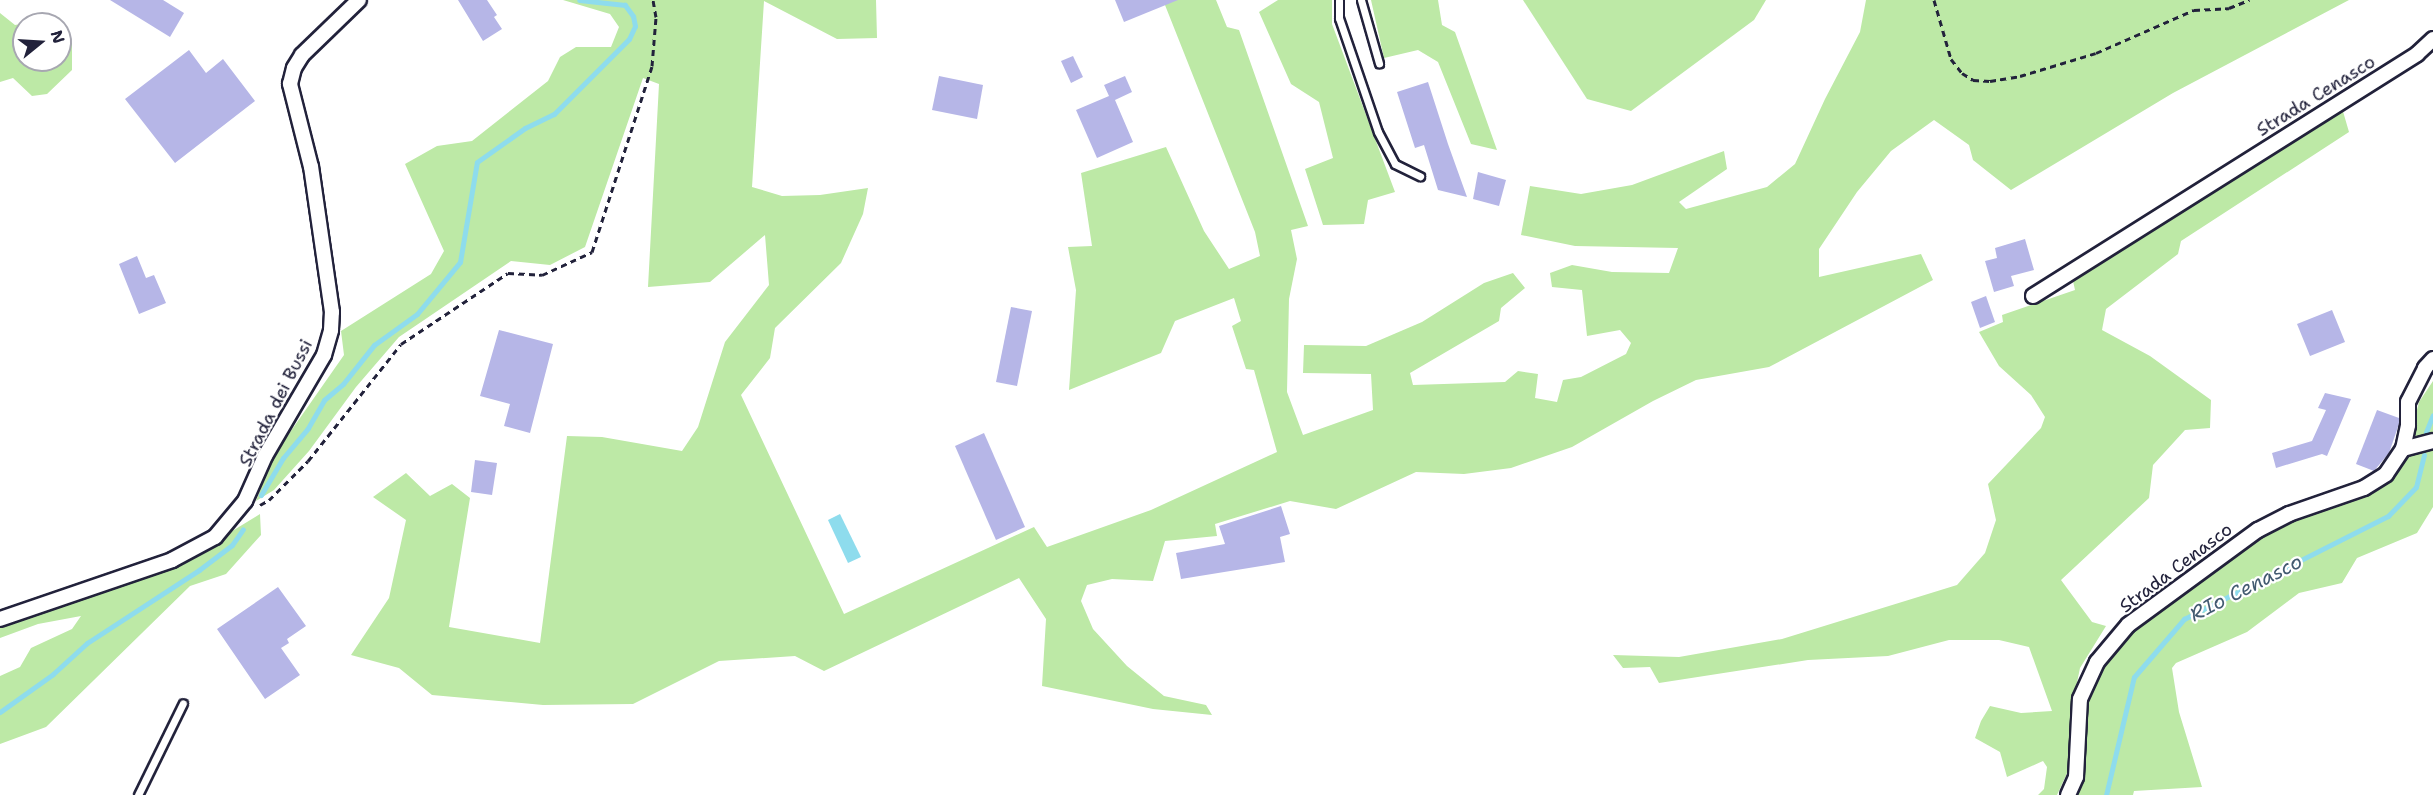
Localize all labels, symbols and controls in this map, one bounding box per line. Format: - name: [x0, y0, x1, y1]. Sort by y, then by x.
- north arrow: [12, 12, 72, 72]
- text: N: [46, 28, 70, 46]
- street label: Strada Cenasco: [2253, 51, 2379, 141]
- street label: Strada dei Bussi: [235, 336, 317, 470]
- street label: Strada Cenasco: [2115, 519, 2237, 617]
- water label: RIo Cenasco: [2186, 549, 2306, 627]

